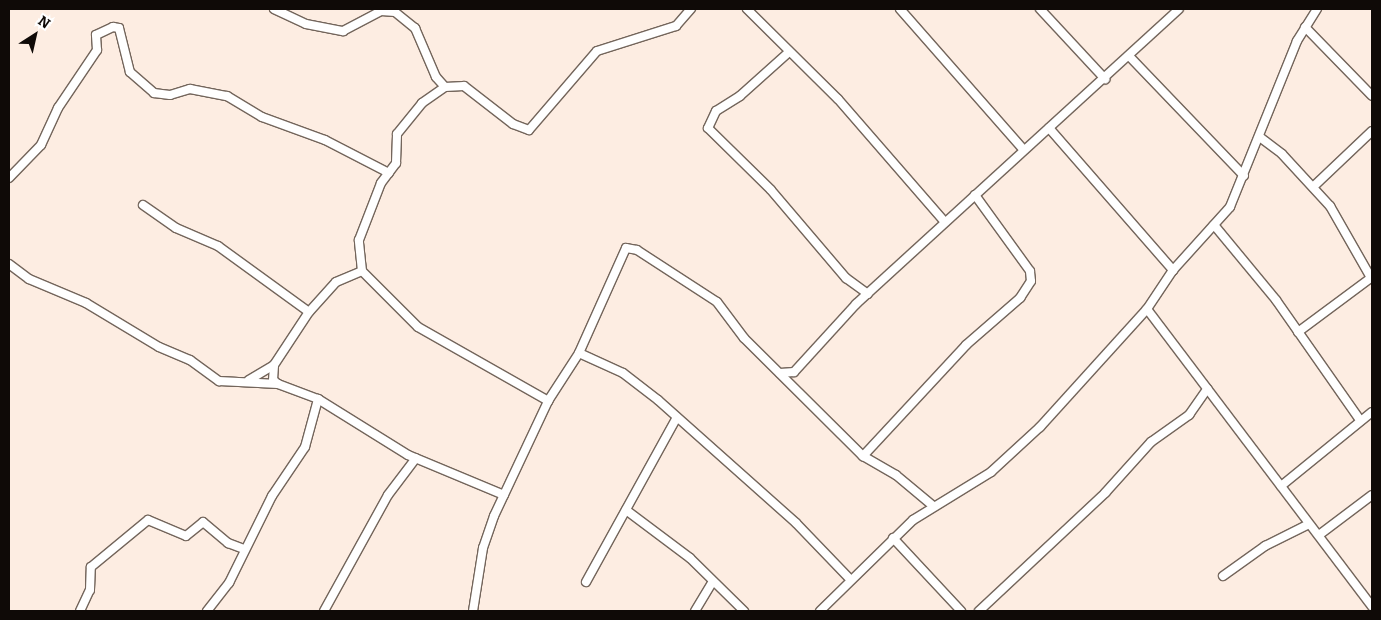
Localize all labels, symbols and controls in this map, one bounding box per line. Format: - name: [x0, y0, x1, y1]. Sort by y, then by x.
- north arrow: [10, 10, 60, 60]
- text: N: [35, 12, 53, 32]

